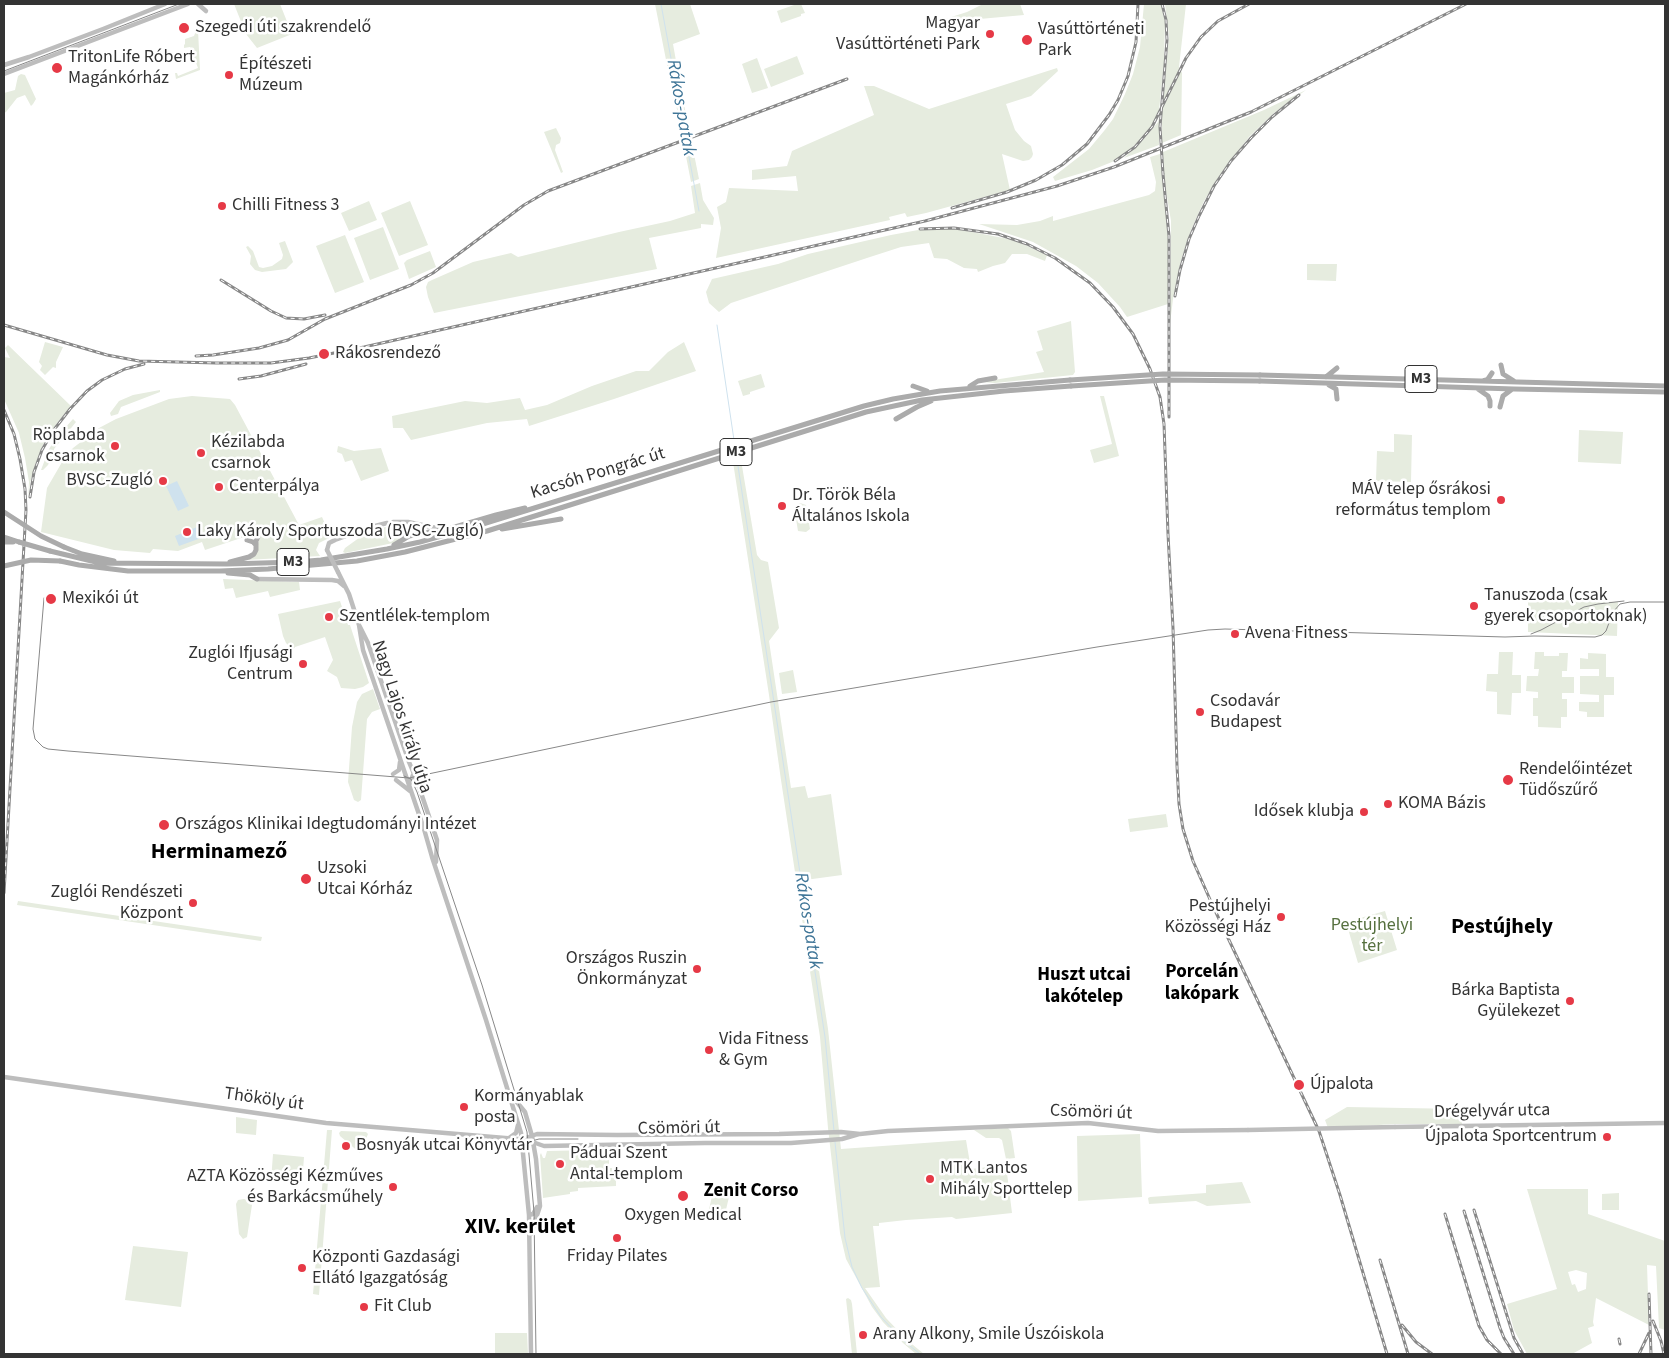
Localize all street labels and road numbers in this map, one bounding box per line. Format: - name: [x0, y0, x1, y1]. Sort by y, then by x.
- road number: M3: [1405, 366, 1437, 392]
- road number: M3: [720, 438, 752, 466]
- street label: Kacsóh Pongrác út: [528, 443, 668, 505]
- road number: M3: [277, 548, 309, 576]
- street label: Nagy Lajos király útja: [366, 638, 436, 796]
- street label: Thököly út: [223, 1084, 305, 1116]
- street label: Drégelyvár utca: [1434, 1100, 1550, 1124]
- street label: Csömöri út: [1049, 1101, 1133, 1125]
- street label: Csömöri út: [638, 1117, 720, 1141]

